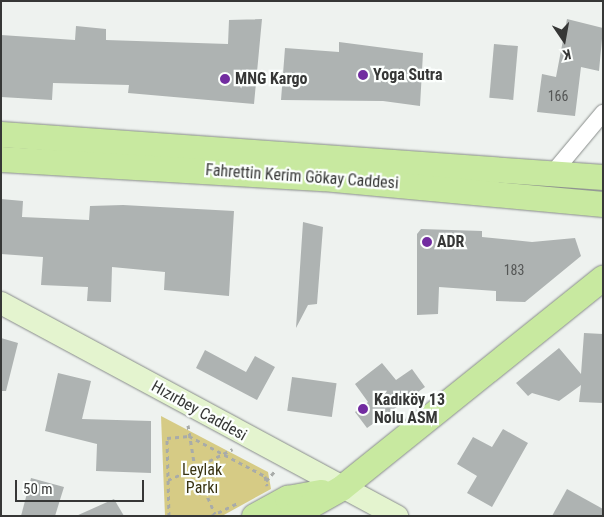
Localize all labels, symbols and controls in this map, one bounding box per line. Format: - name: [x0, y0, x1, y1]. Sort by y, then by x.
- north arrow: [539, 15, 589, 65]
- text: K: [562, 46, 573, 63]
- place label: Yoga Sutra: [373, 65, 442, 85]
- place label: MNG Kargo: [235, 69, 308, 89]
- marker: Yoga Sutra: [357, 69, 369, 81]
- marker: MNG Kargo: [219, 73, 231, 85]
- house number: 166: [548, 88, 568, 104]
- street label: Fahrettin Kerim Gökay Caddesi: [205, 161, 399, 193]
- place label: ADR: [437, 232, 464, 252]
- marker: ADR: [421, 236, 433, 248]
- house number: 183: [504, 262, 524, 278]
- street label: Hızırbey Caddesi: [148, 377, 250, 445]
- place label: Kadıköy 13 Nolu ASM: [374, 390, 445, 428]
- marker: Kadıköy 13 Nolu ASM: [356, 402, 370, 416]
- park label: Leylak Parkı: [182, 460, 222, 498]
- scale bar: [18, 470, 146, 502]
- text: 50 m: [23, 480, 53, 498]

